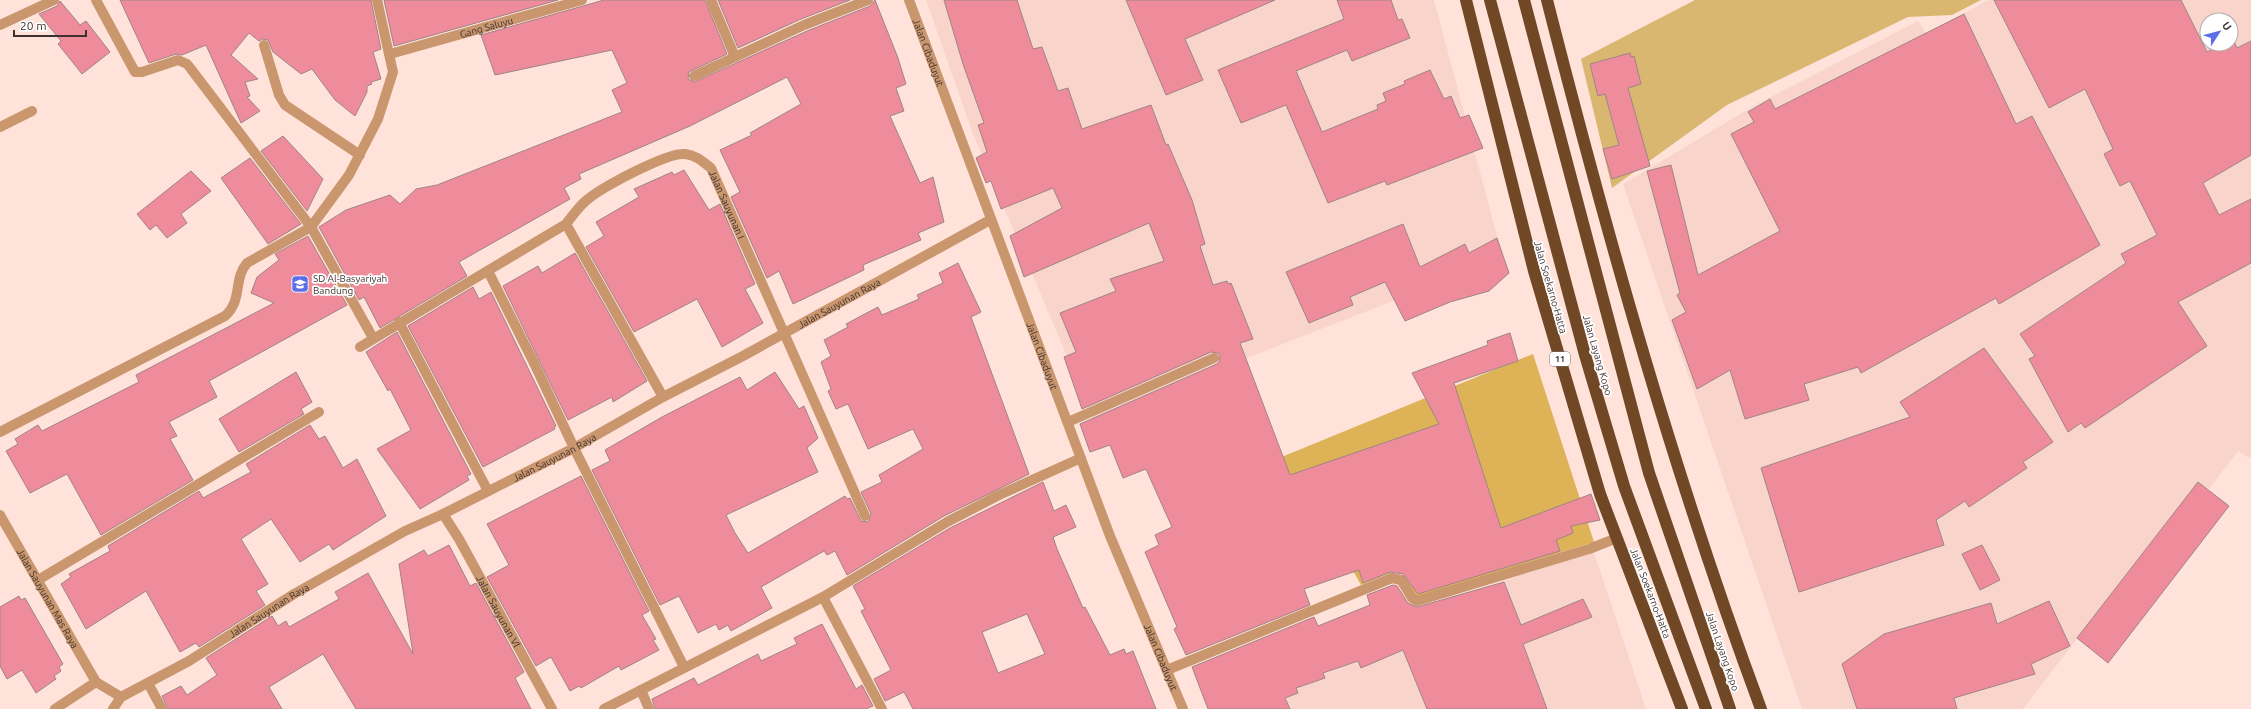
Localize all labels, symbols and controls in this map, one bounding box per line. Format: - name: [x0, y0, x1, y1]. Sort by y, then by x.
- scale bar: [14, 12, 86, 38]
- north arrow: [2199, 12, 2239, 52]
- street label: Gang Saluyu: [459, 15, 514, 40]
- street label: Jalan Cibaduyut: [910, 17, 946, 88]
- text: 20 m: [20, 19, 47, 32]
- text: U: [2220, 19, 2234, 33]
- street label: Jalan Sauyunan I: [707, 169, 747, 241]
- street label: Jalan Soekarno-Hatta: [1532, 239, 1569, 335]
- place label: SD Al-Basyariyah Bandung: [313, 273, 387, 296]
- school or university icon: SD Al-Basyariyah Bandung: [290, 274, 310, 294]
- street label: Jalan Sauyunan Raya: [796, 276, 883, 331]
- street label: Jalan Layang Kopo: [1581, 314, 1614, 397]
- street label: Jalan Cibaduyut: [1024, 321, 1060, 391]
- road number: 11: [1550, 352, 1570, 366]
- street label: Jalan Sauyunan Raya: [511, 431, 598, 484]
- street label: Jalan Soekarno-Hatta: [1628, 546, 1673, 640]
- street label: Jalan Sauyunan Mas Raya: [14, 547, 80, 650]
- street label: Jalan Sauyunan Vl: [474, 574, 522, 650]
- street label: Jalan Sauyunan Raya: [227, 582, 311, 640]
- street label: Jalan Layang Kopo: [1704, 610, 1741, 692]
- street label: Jalan Cibaduyut: [1142, 622, 1180, 693]

